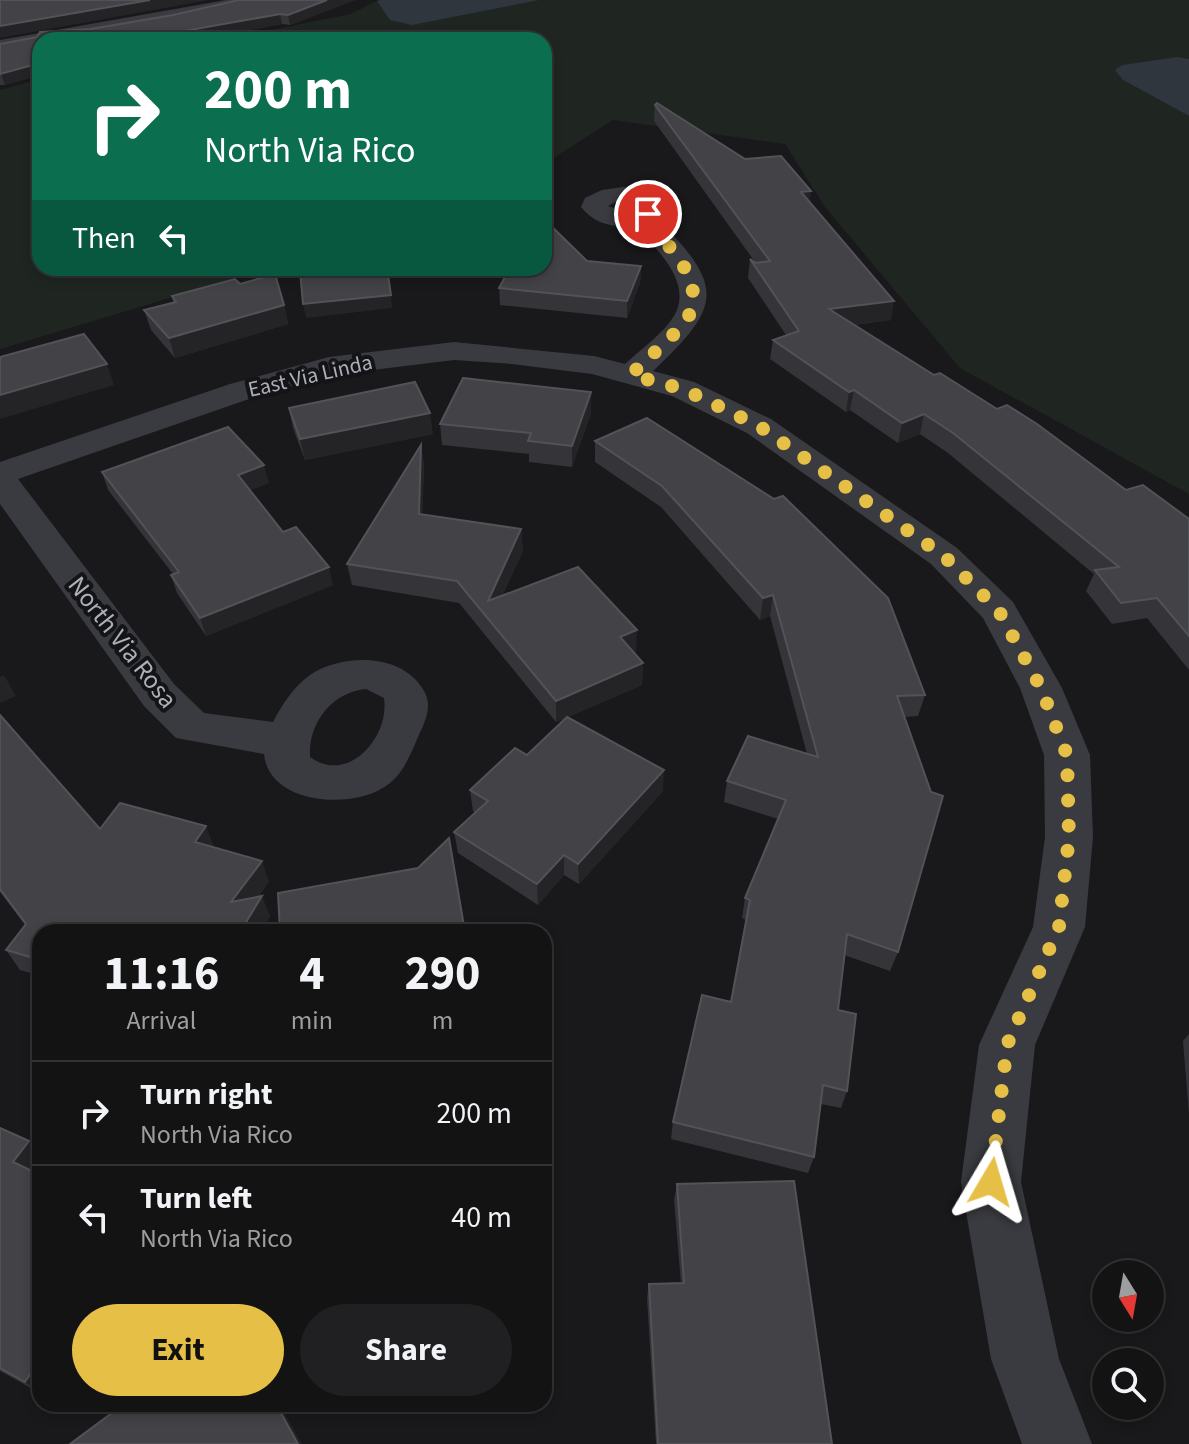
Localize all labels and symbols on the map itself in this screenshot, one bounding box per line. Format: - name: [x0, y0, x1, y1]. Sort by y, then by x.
- pin: [614, 180, 682, 248]
- street label: East Via Linda: [245, 346, 376, 406]
- street label: North Via Rosa: [59, 568, 186, 716]
- position arrow: [949, 1140, 1033, 1224]
- north arrow: [1092, 1260, 1164, 1332]

